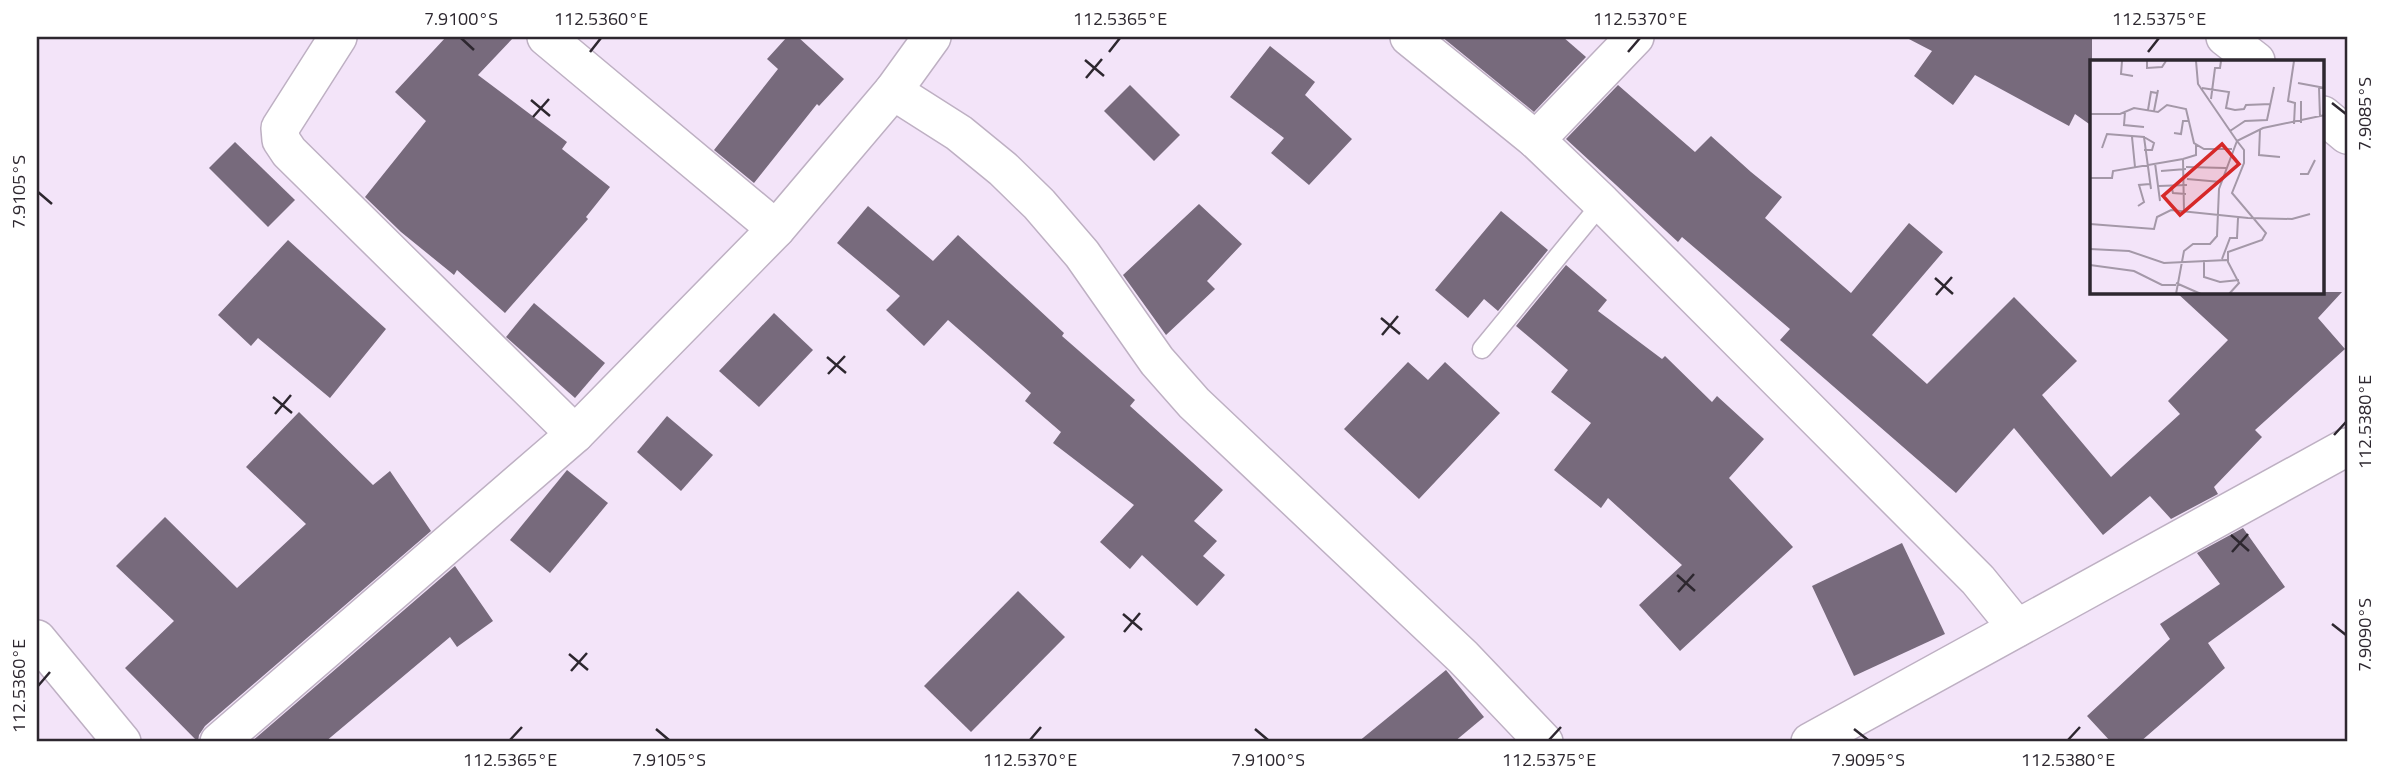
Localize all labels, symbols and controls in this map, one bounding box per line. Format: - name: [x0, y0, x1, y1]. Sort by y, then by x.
- text: 7.9100°S: [424, 5, 498, 32]
- text: 112.5360°E: [554, 5, 648, 32]
- text: 112.5365°E: [1073, 5, 1167, 32]
- text: 112.5370°E: [1593, 5, 1687, 32]
- text: 112.5375°E: [2112, 5, 2206, 32]
- inset map: [2090, 60, 2324, 294]
- text: 7.9085°S: [2351, 77, 2378, 151]
- text: 7.9105°S: [5, 155, 32, 229]
- text: 112.5380°E: [2351, 375, 2378, 469]
- text: 7.9090°S: [2351, 598, 2378, 672]
- text: 112.5360°E: [5, 639, 32, 733]
- text: 112.5365°E: [463, 746, 557, 773]
- text: 7.9105°S: [632, 746, 706, 773]
- text: 112.5370°E: [983, 746, 1077, 773]
- text: 7.9100°S: [1231, 746, 1305, 773]
- text: 112.5375°E: [1502, 746, 1596, 773]
- text: 7.9095°S: [1831, 746, 1905, 773]
- text: 112.5380°E: [2021, 746, 2115, 773]

